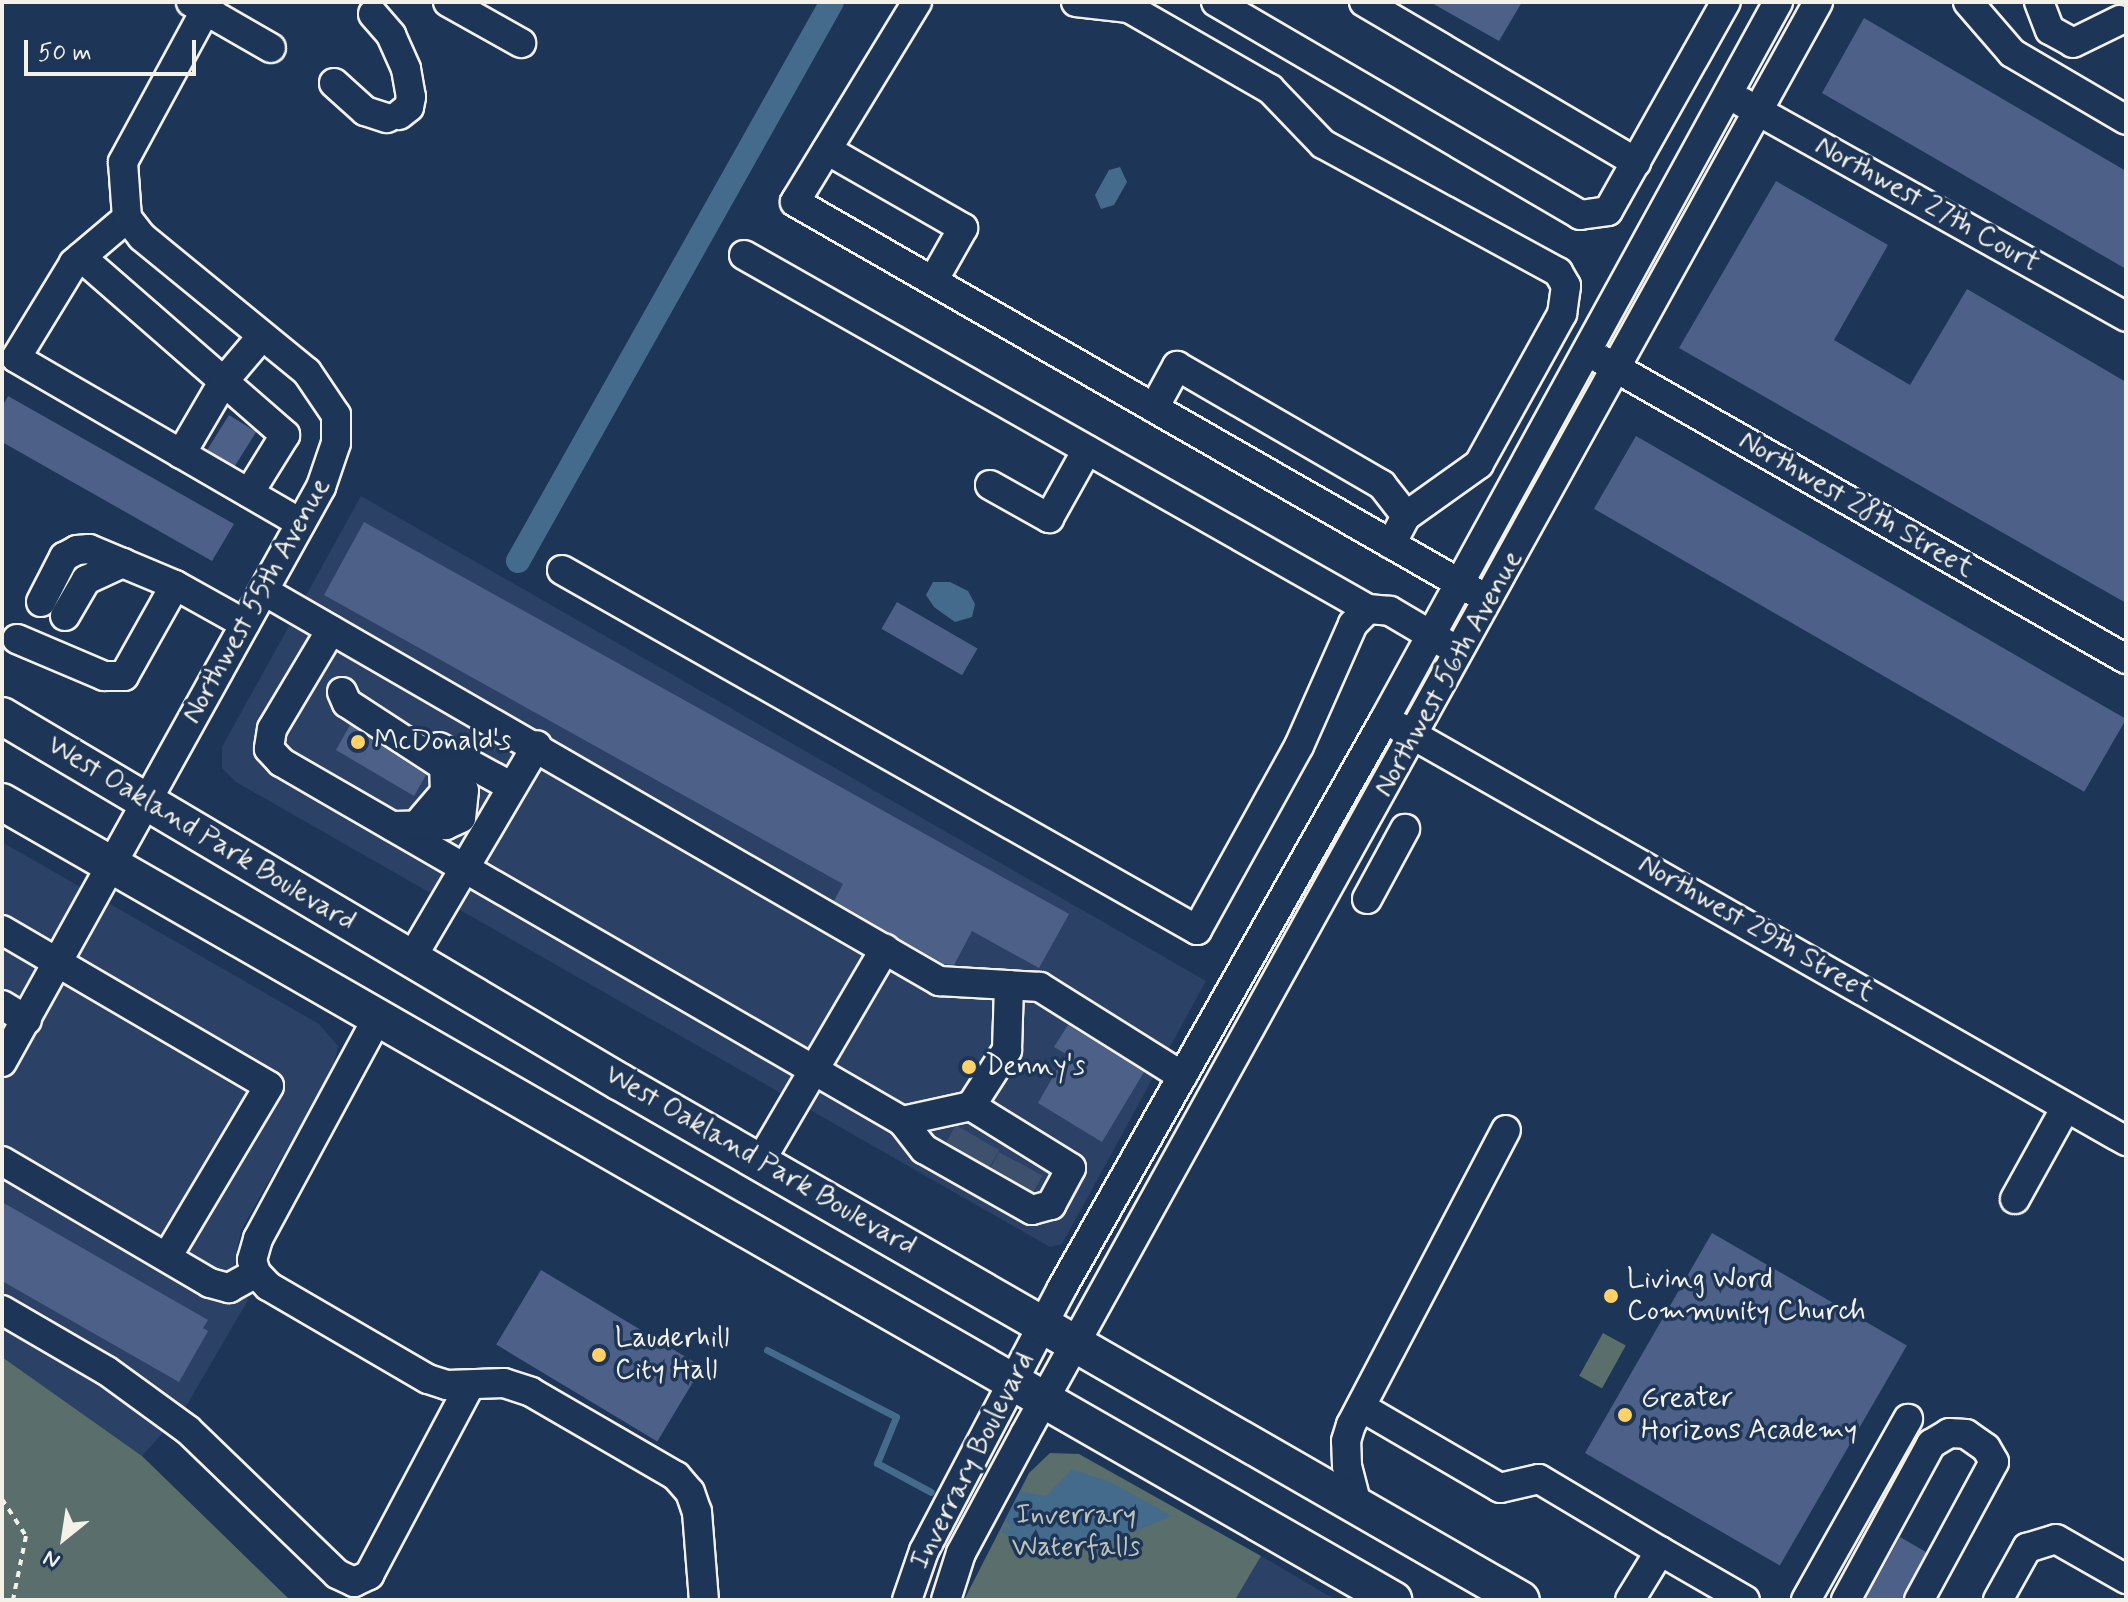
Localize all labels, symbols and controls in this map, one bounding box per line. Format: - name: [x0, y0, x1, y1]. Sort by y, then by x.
- scale bar: [28, 24, 200, 74]
- text: 50 m: [38, 38, 92, 69]
- street label: Northwest 27th Court: [1809, 129, 2045, 281]
- street label: Northwest 28th Street: [1733, 424, 1979, 586]
- street label: Northwest 55th Avenue: [175, 472, 339, 730]
- street label: Northwest 56th Avenue: [1367, 545, 1531, 803]
- place label: McDonald's: [374, 725, 511, 759]
- street label: West Oakland Park Boulevard: [42, 729, 360, 939]
- marker: McDonald's: [349, 733, 367, 751]
- street label: Northwest 29th Street: [1632, 848, 1880, 1010]
- place label: Denny's: [985, 1050, 1085, 1084]
- street label: West Oakland Park Boulevard: [599, 1058, 921, 1264]
- marker: Denny's: [960, 1058, 978, 1076]
- place label: Living Word Community Church: [1627, 1263, 1866, 1329]
- marker: Living Word Community Church: [1602, 1287, 1620, 1305]
- place label: Lauderhill City Hall: [615, 1322, 729, 1388]
- marker: Lauderhill City Hall: [590, 1346, 608, 1364]
- street label: Inverrary Boulevard: [904, 1347, 1042, 1575]
- place label: Greater Horizons Academy: [1641, 1382, 1863, 1448]
- marker: Greater Horizons Academy: [1616, 1406, 1634, 1424]
- north arrow: [24, 1498, 104, 1578]
- park label: Inverrary Waterfalls: [1012, 1499, 1140, 1565]
- text: N: [39, 1543, 65, 1575]

